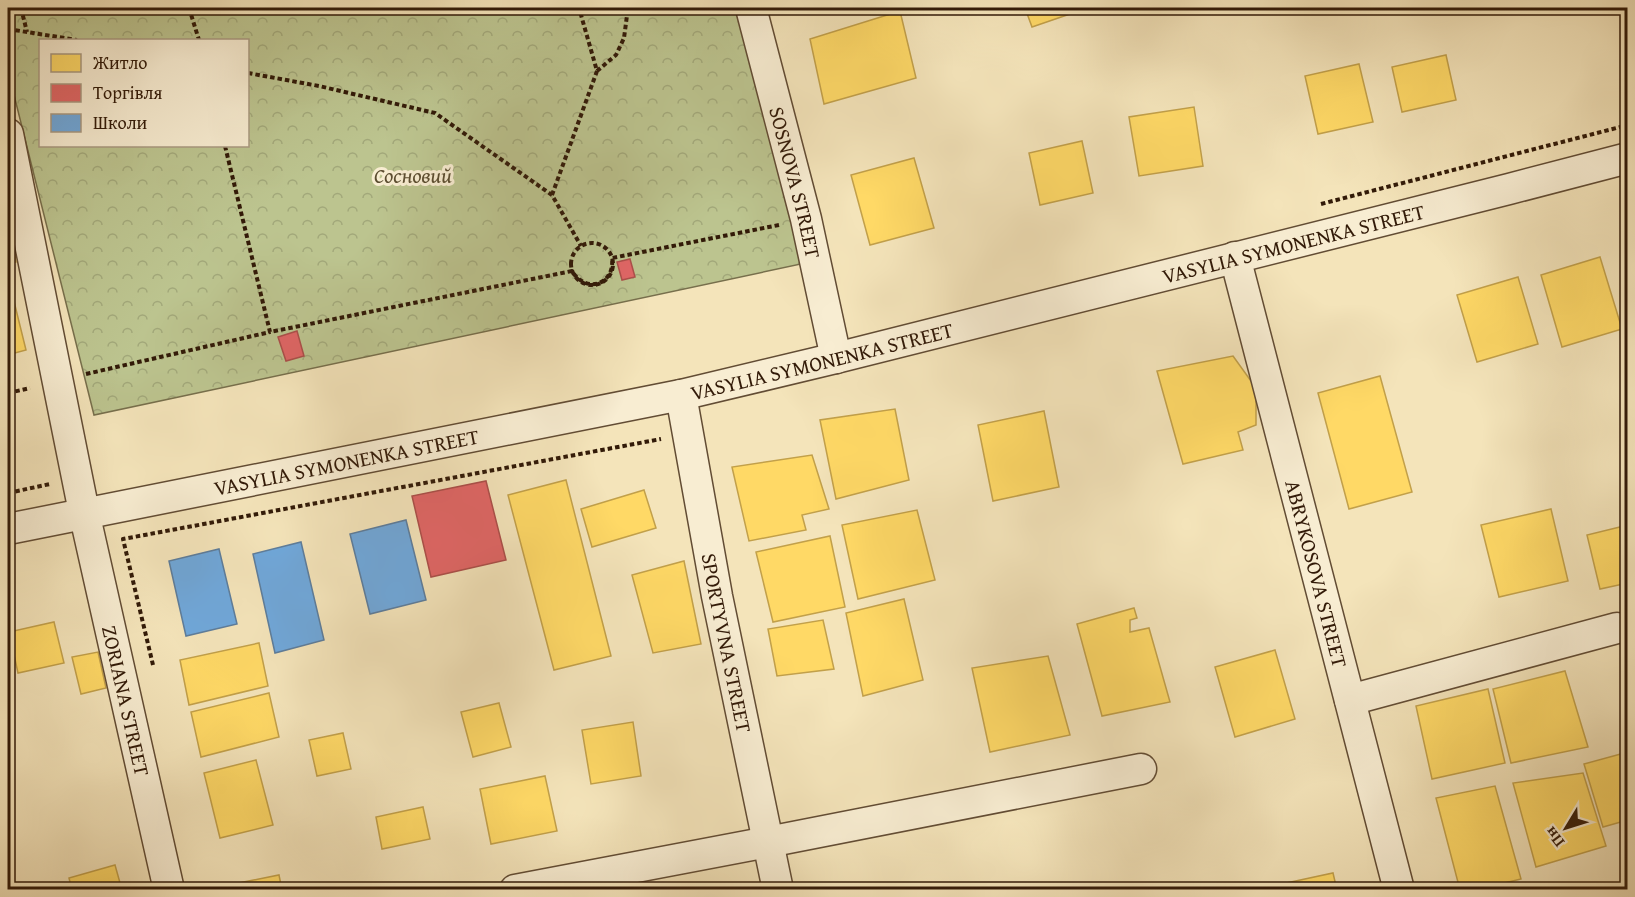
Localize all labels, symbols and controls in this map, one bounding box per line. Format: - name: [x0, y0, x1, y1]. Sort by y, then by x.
- legend: [39, 39, 249, 147]
- text: Житло: [92, 49, 147, 76]
- text: Торгівля: [93, 79, 162, 106]
- street label: SOSNOVA STREET: [762, 103, 830, 261]
- text: Школи: [93, 109, 148, 136]
- park label: Сосновий: [374, 160, 452, 191]
- street label: VASYLIA SYMONENKA STREET: [1159, 195, 1428, 291]
- street label: VASYLIA SYMONENKA STREET: [687, 314, 956, 408]
- street label: VASYLIA SYMONENKA STREET: [211, 420, 482, 503]
- street label: ABRYKOSOVA STREET: [1278, 476, 1356, 671]
- street label: SPORTYVNA STREET: [694, 551, 760, 735]
- street label: ZORIANA STREET: [94, 622, 158, 779]
- north arrow: [1536, 798, 1596, 858]
- text: Пн: [1538, 822, 1570, 853]

